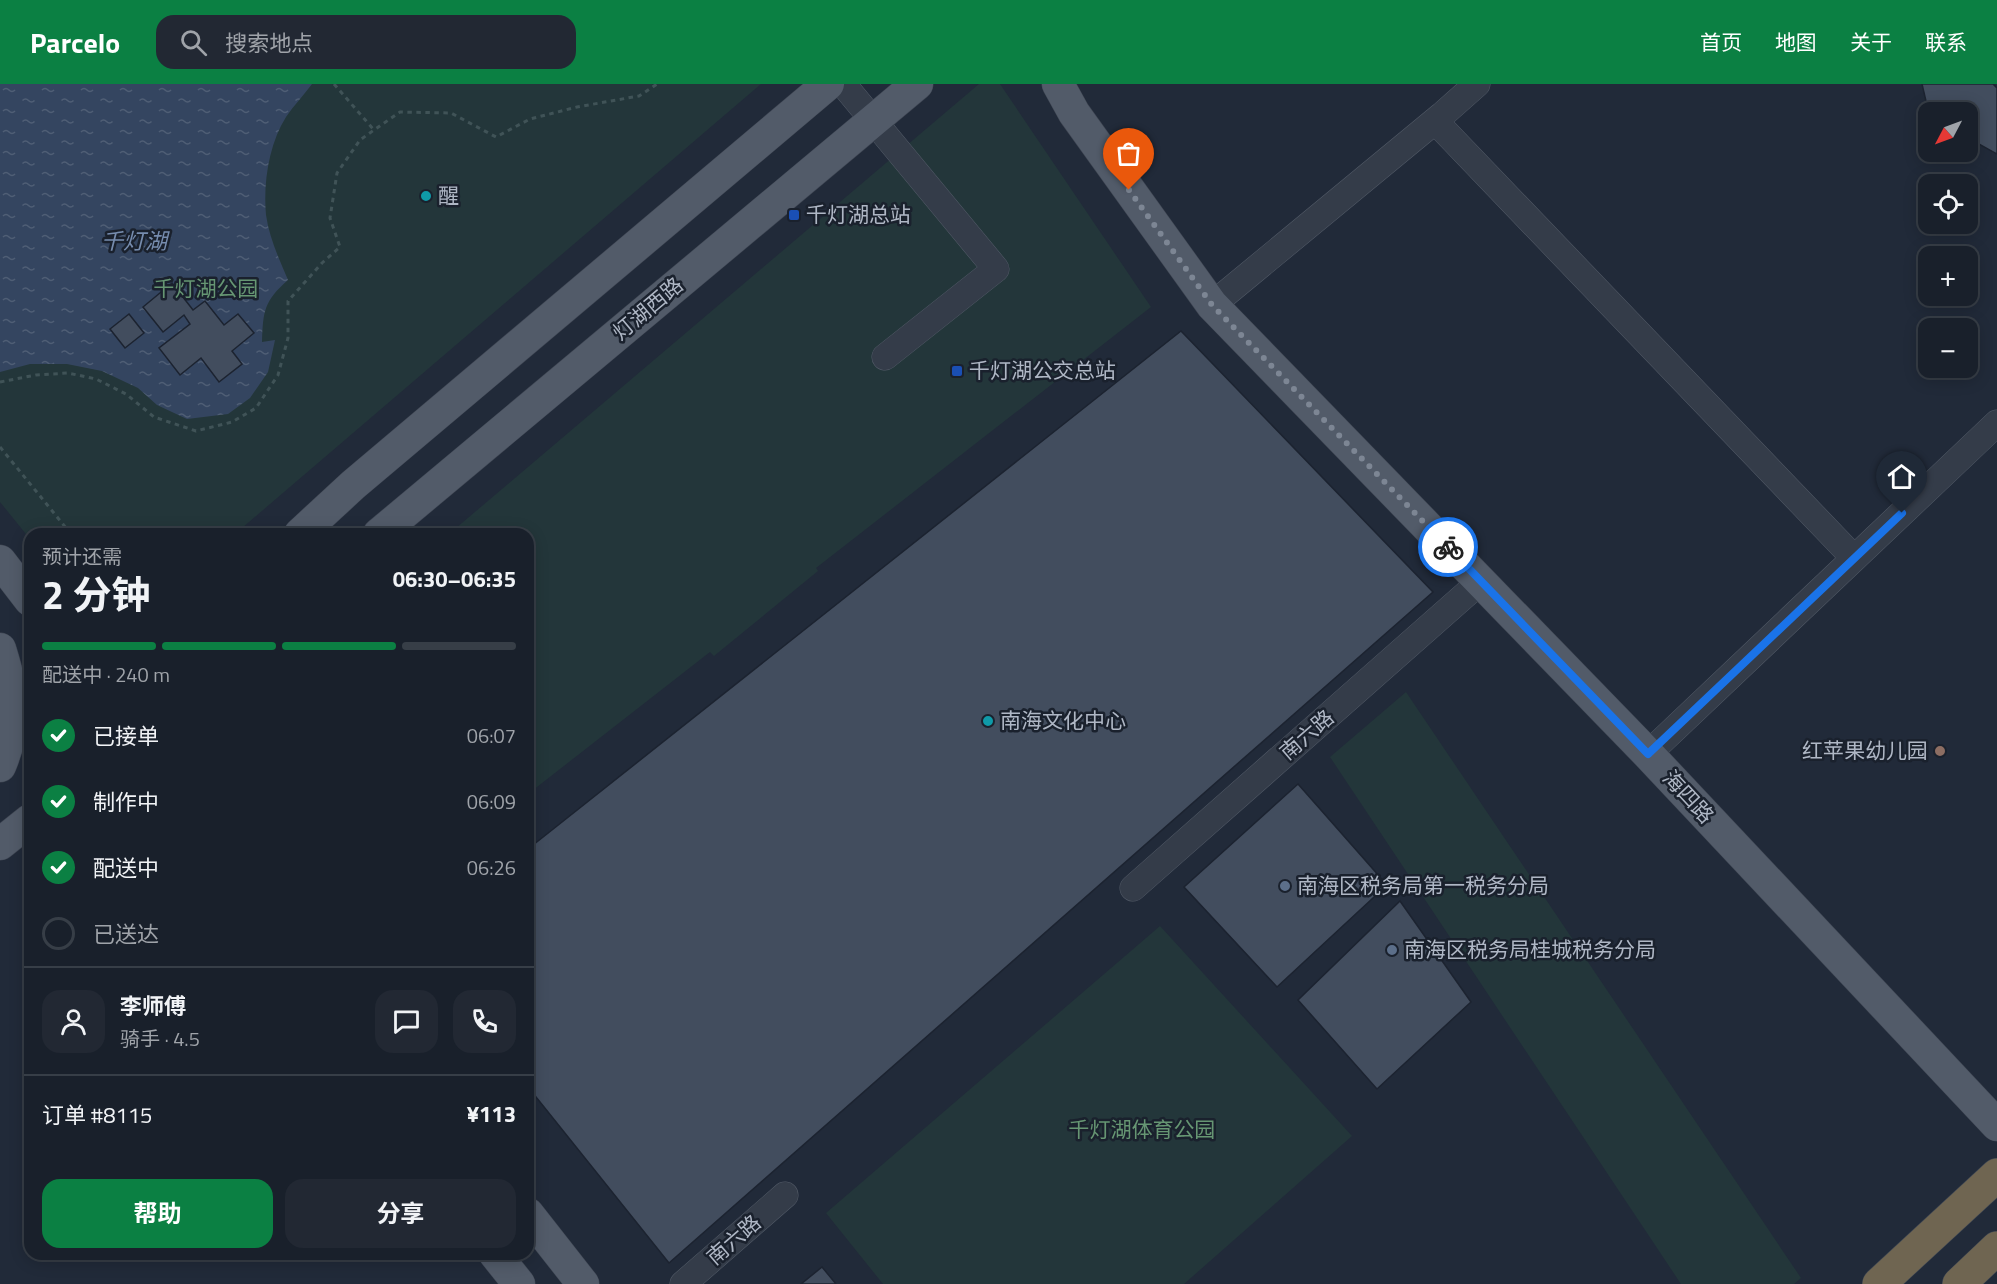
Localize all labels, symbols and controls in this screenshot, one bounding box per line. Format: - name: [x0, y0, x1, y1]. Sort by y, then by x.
- search box: [156, 15, 576, 69]
- text: Parcelo: [30, 21, 120, 64]
- icon: search: [177, 26, 210, 59]
- text: 搜索地点: [225, 26, 313, 60]
- text: 首页: [1700, 26, 1742, 58]
- text: 地图: [1775, 26, 1817, 58]
- text: 关于: [1850, 26, 1892, 58]
- text: 联系: [1925, 26, 1967, 58]
- north arrow: [1918, 102, 1978, 162]
- map controls: [1918, 102, 1978, 378]
- pin: [1103, 128, 1154, 190]
- icon: bag: [1112, 137, 1145, 170]
- button: locate: [1918, 174, 1978, 234]
- place label: 醒: [438, 179, 459, 211]
- marker: 醒: [419, 189, 433, 203]
- place label: 千灯湖总站: [806, 198, 911, 230]
- marker: 千灯湖总站: [787, 208, 801, 222]
- water label: 千灯湖: [101, 224, 170, 258]
- button: +: [1918, 246, 1978, 306]
- street label: 灯湖西路: [605, 269, 690, 347]
- park label: 千灯湖公园: [154, 272, 259, 304]
- button: −: [1918, 318, 1978, 378]
- place label: 千灯湖公交总站: [969, 354, 1116, 386]
- marker: 千灯湖公交总站: [950, 364, 964, 378]
- pin: [1876, 451, 1927, 513]
- icon: home: [1885, 460, 1918, 493]
- courier: [1418, 517, 1478, 577]
- icon: bike: [1432, 531, 1465, 564]
- text: 预计还需: [42, 541, 122, 572]
- text: 06:30–06:35: [393, 562, 516, 596]
- text: 2 分钟: [42, 565, 150, 624]
- text: 配送中 · 240 m: [42, 659, 170, 690]
- street label: 南六路: [1272, 702, 1341, 767]
- place label: 南海文化中心: [1000, 704, 1126, 736]
- marker: 南海文化中心: [981, 714, 995, 728]
- icon: check: [42, 719, 75, 752]
- text: 已接单: [93, 719, 159, 753]
- text: 06:07: [467, 720, 516, 751]
- place label: 红苹果幼儿园: [1802, 734, 1928, 766]
- marker: 红苹果幼儿园: [1933, 744, 1947, 758]
- street label: 海四路: [1656, 762, 1722, 830]
- icon: check: [42, 785, 75, 818]
- text: 制作中: [93, 785, 159, 819]
- text: 06:09: [467, 786, 516, 817]
- icon: check: [42, 851, 75, 884]
- text: 配送中: [93, 851, 159, 885]
- text: 06:26: [467, 852, 516, 883]
- place label: 南海区税务局第一税务分局: [1297, 869, 1549, 901]
- marker: 南海区税务局第一税务分局: [1278, 879, 1292, 893]
- text: 已送达: [93, 917, 159, 951]
- place label: 南海区税务局桂城税务分局: [1404, 933, 1656, 965]
- marker: 南海区税务局桂城税务分局: [1385, 943, 1399, 957]
- text: 李师傅: [120, 989, 186, 1023]
- button: person: [42, 990, 105, 1053]
- button: chat: [375, 990, 438, 1053]
- button: phone: [453, 990, 516, 1053]
- text: 骑手 · 4.5: [120, 1023, 200, 1054]
- text: ¥113: [467, 1097, 516, 1131]
- text: 订单 #8115: [42, 1098, 152, 1132]
- park label: 千灯湖体育公园: [1069, 1113, 1216, 1145]
- button: 帮助: [42, 1179, 273, 1248]
- button: 分享: [285, 1179, 516, 1248]
- street label: 南六路: [699, 1207, 768, 1272]

